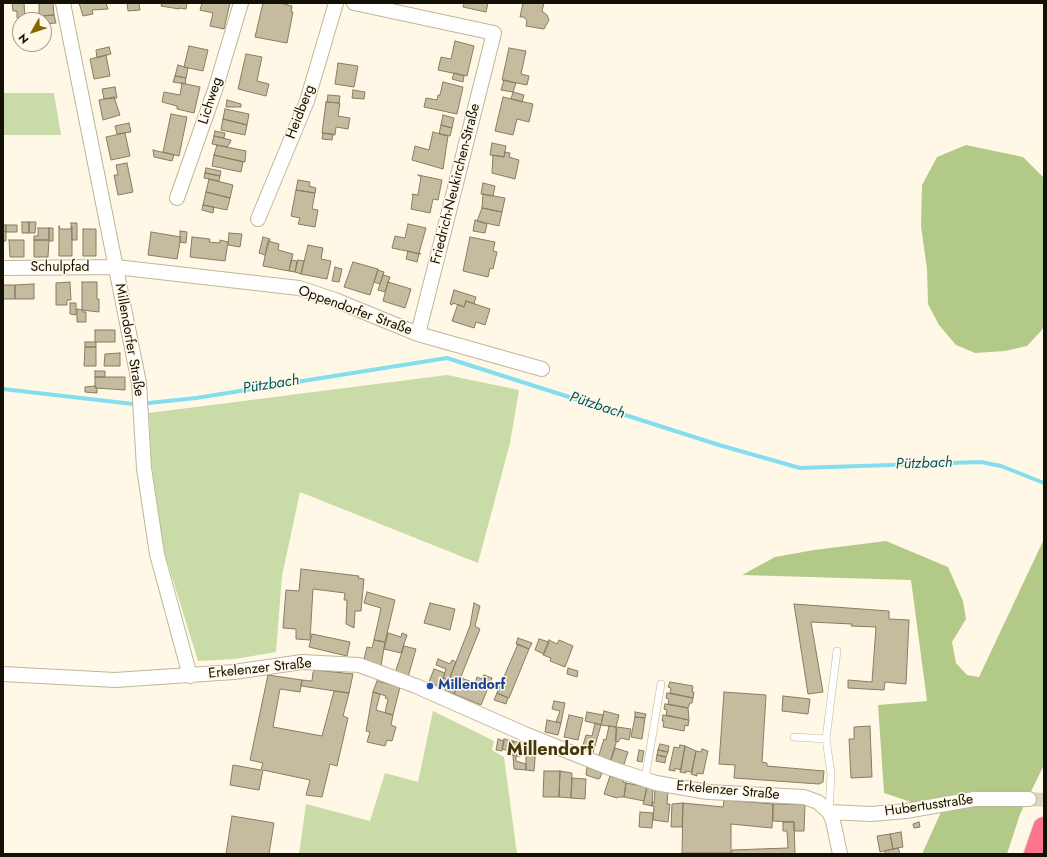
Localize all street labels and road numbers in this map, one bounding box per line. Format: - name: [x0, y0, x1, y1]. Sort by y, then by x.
- street label: Lichweg: [196, 75, 226, 127]
- street label: Heidberg: [283, 83, 319, 141]
- street label: Friedrich-Neukirchen-Straße: [428, 102, 484, 266]
- street label: Schulpfad: [31, 260, 89, 276]
- street label: Millendorfer Straße: [111, 282, 147, 398]
- street label: Oppendorfer Straße: [296, 283, 414, 339]
- street label: Erkelenzer Straße: [208, 655, 312, 683]
- street label: Erkelenzer Straße: [676, 778, 780, 804]
- street label: Hubertusstraße: [884, 791, 974, 821]

